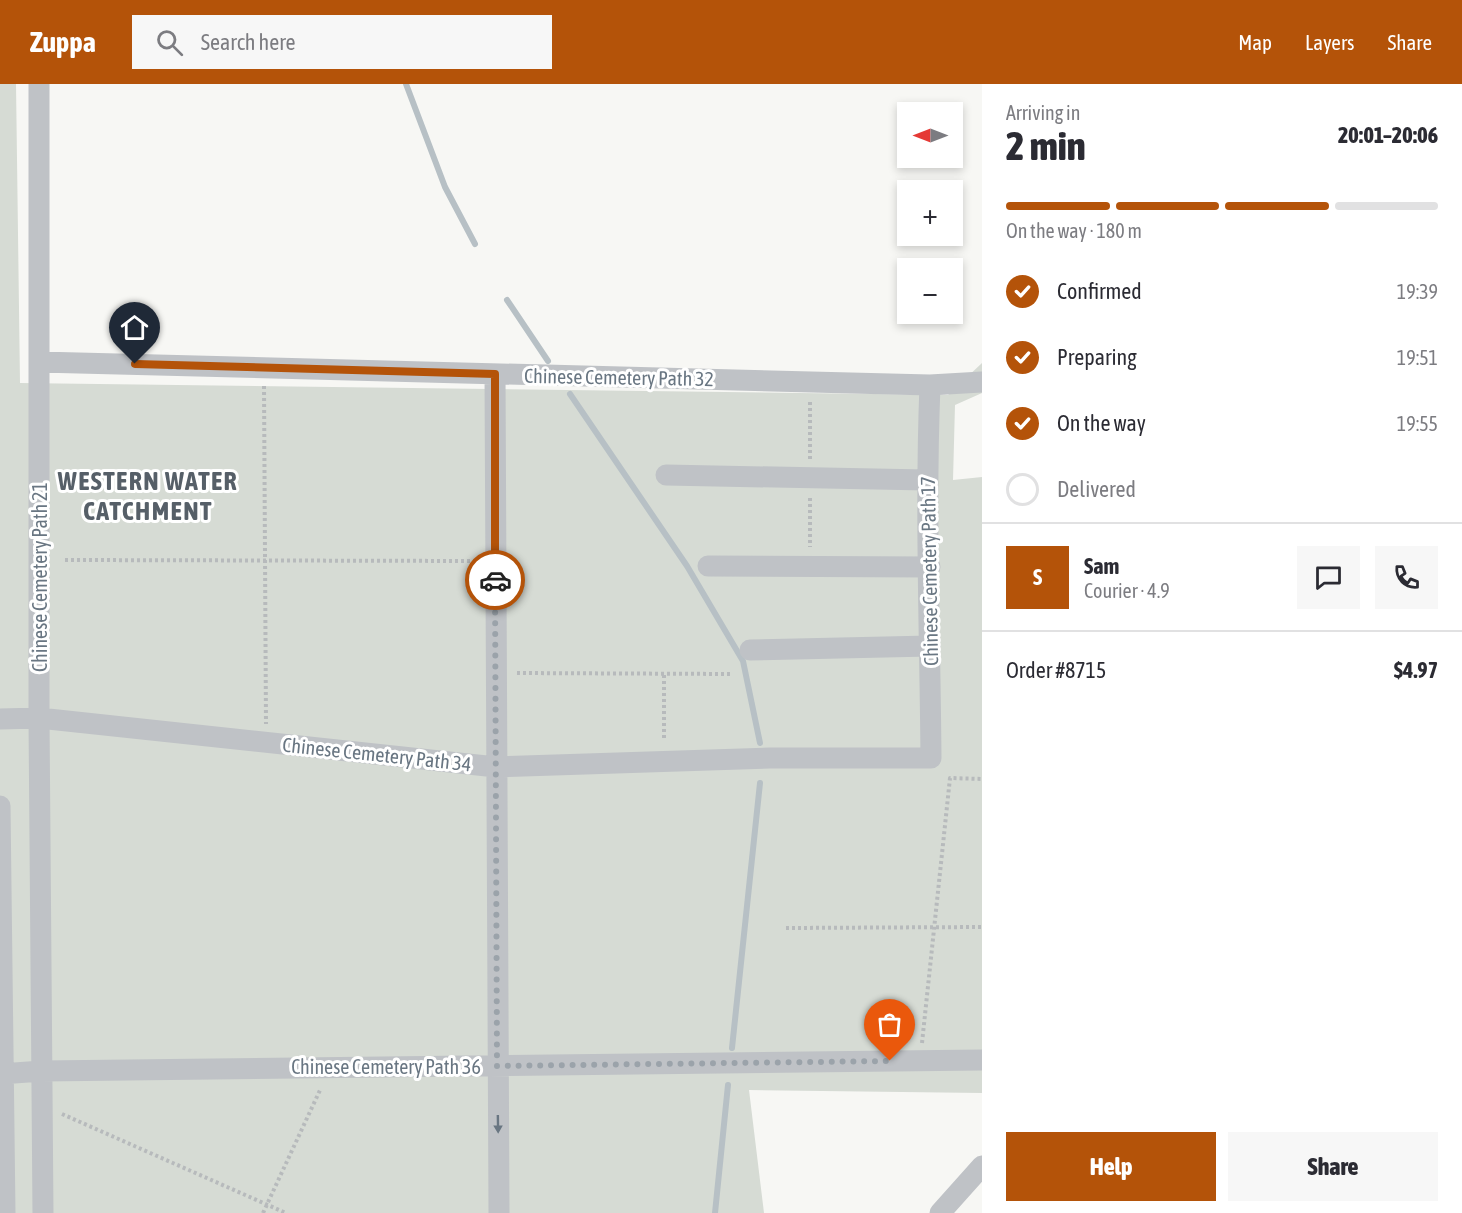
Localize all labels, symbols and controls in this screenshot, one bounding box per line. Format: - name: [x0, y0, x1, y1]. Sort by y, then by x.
- search box: [132, 15, 552, 69]
- text: Zuppa: [30, 26, 96, 58]
- icon: search: [153, 26, 186, 59]
- text: Search here: [201, 29, 296, 55]
- text: Map: [1238, 30, 1272, 54]
- text: Layers: [1305, 30, 1355, 54]
- text: Share: [1388, 30, 1432, 54]
- text: Arriving in: [1006, 101, 1080, 124]
- north arrow: [897, 102, 963, 168]
- map controls: [897, 102, 963, 324]
- text: 20:01–20:06: [1338, 122, 1438, 148]
- text: 2 min: [1006, 124, 1086, 168]
- button: +: [897, 180, 963, 246]
- text: On the way · 180 m: [1006, 219, 1142, 242]
- button: −: [897, 258, 963, 324]
- icon: check: [1006, 275, 1039, 308]
- text: Confirmed: [1057, 278, 1142, 304]
- text: 19:39: [1397, 280, 1438, 303]
- pin: [109, 302, 160, 364]
- icon: home: [118, 311, 151, 344]
- icon: check: [1006, 341, 1039, 374]
- text: Preparing: [1057, 344, 1137, 370]
- text: 19:51: [1397, 346, 1438, 369]
- street label: Chinese Cemetery Path 32: [524, 364, 714, 390]
- icon: check: [1006, 407, 1039, 440]
- text: On the way: [1057, 410, 1146, 436]
- text: 19:55: [1397, 412, 1438, 435]
- district label: WESTERN WATER CATCHMENT: [57, 466, 238, 526]
- street label: Chinese Cemetery Path 17: [916, 476, 942, 666]
- text: Delivered: [1057, 476, 1136, 502]
- street label: Chinese Cemetery Path 21: [28, 482, 51, 672]
- button: chat: [1297, 546, 1360, 609]
- button: phone: [1375, 546, 1438, 609]
- courier: [465, 550, 525, 610]
- text: Sam: [1084, 553, 1119, 579]
- icon: car: [479, 564, 512, 597]
- text: S: [1033, 564, 1042, 590]
- text: Courier · 4.9: [1084, 579, 1170, 602]
- text: Order #8715: [1006, 657, 1106, 683]
- text: $4.97: [1394, 657, 1438, 683]
- street label: Chinese Cemetery Path 34: [281, 733, 473, 775]
- pin: [864, 999, 915, 1061]
- icon: bag: [873, 1008, 906, 1041]
- street label: Chinese Cemetery Path 36: [291, 1055, 481, 1078]
- one-way arrow: [493, 1115, 503, 1134]
- button: Help: [1006, 1132, 1216, 1201]
- button: Share: [1228, 1132, 1438, 1201]

